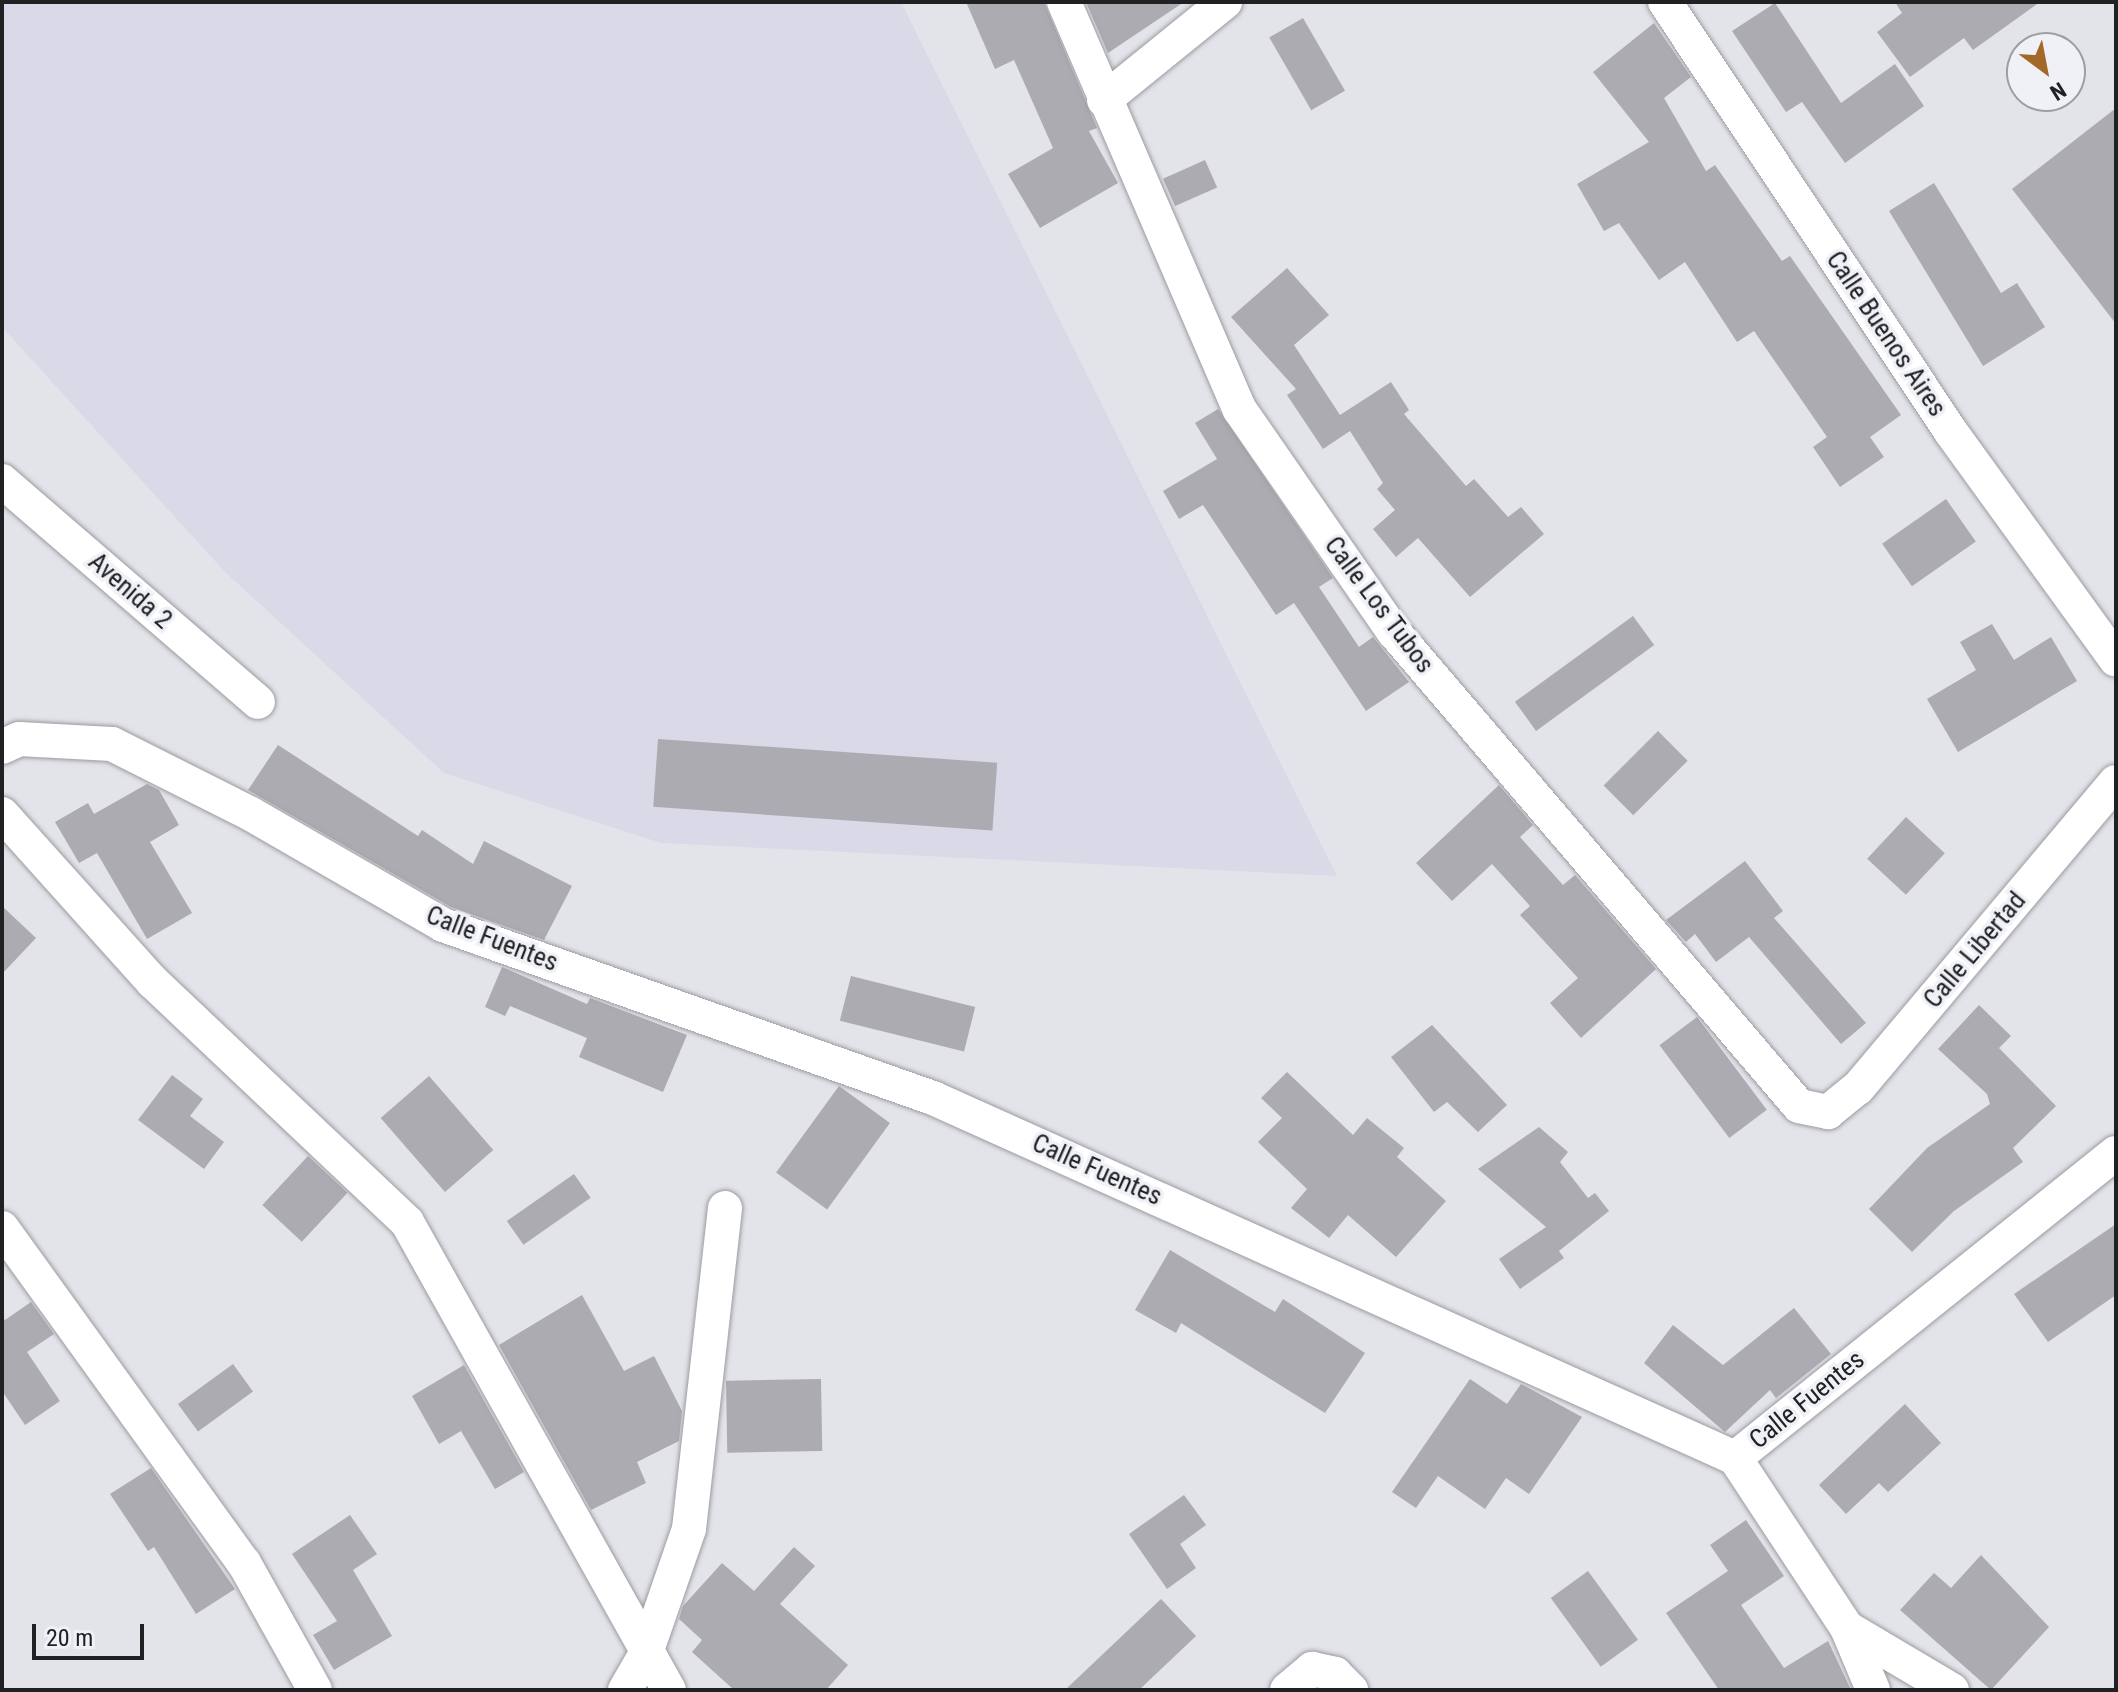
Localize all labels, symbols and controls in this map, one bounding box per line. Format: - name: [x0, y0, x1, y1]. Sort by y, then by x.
- north arrow: [2006, 32, 2086, 112]
- text: N: [2046, 77, 2070, 105]
- street label: Calle Buenos Aires: [1819, 246, 1953, 422]
- street label: Calle Los Tubos: [1317, 530, 1441, 680]
- street label: Avenida 2: [82, 546, 178, 636]
- street label: Calle Libertad: [1917, 885, 2033, 1015]
- street label: Calle Fuentes: [422, 900, 562, 978]
- street label: Calle Fuentes: [1027, 1128, 1167, 1212]
- street label: Calle Fuentes: [1743, 1344, 1871, 1456]
- scale bar: [36, 1608, 148, 1658]
- text: 20 m: [46, 1624, 93, 1652]

